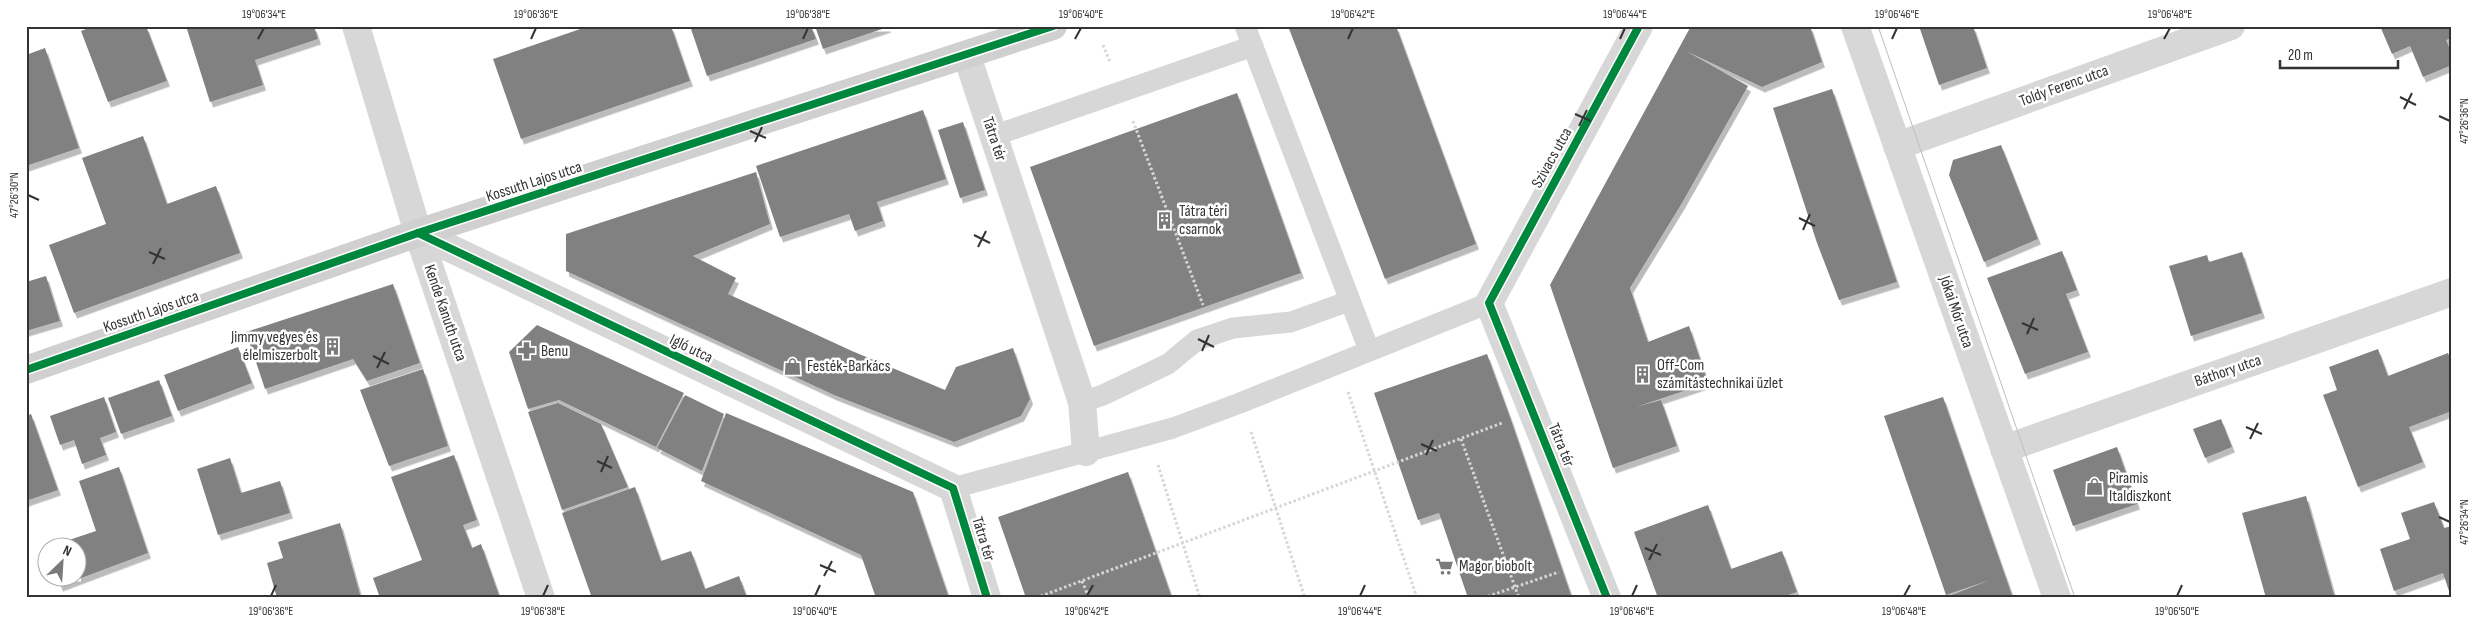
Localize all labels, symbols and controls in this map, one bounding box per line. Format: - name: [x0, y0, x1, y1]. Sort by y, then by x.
- text: 19°06'34"E: [242, 7, 286, 22]
- text: 19°06'36"E: [514, 7, 558, 22]
- text: 19°06'38"E: [786, 7, 830, 22]
- text: 19°06'40"E: [1059, 7, 1103, 22]
- text: 19°06'42"E: [1331, 7, 1375, 22]
- text: 19°06'44"E: [1603, 7, 1647, 22]
- text: 19°06'46"E: [1875, 7, 1919, 22]
- text: 19°06'48"E: [2148, 7, 2192, 22]
- scale bar: [2280, 38, 2398, 70]
- text: 20 m: [2288, 46, 2313, 65]
- street label: Toldy Ferenc utca: [2017, 61, 2111, 111]
- text: 47°26'36"N: [2457, 98, 2472, 144]
- street label: Tátra tér: [978, 115, 1010, 164]
- street label: Szivacs utca: [1528, 124, 1576, 192]
- street label: Kossuth Lajos utca: [484, 158, 584, 206]
- text: 47°26'30"N: [7, 172, 22, 218]
- place label: Tátra téri csarnok: [1179, 202, 1227, 239]
- building icon: Tátra téri csarnok: [1155, 210, 1175, 230]
- street label: Kende Kanuth utca: [420, 262, 470, 364]
- street label: Jókai Mór utca: [1935, 273, 1977, 350]
- street label: Kossuth Lajos utca: [101, 287, 201, 337]
- place label: Jimmy vegyes és élelmiszerbolt: [230, 328, 318, 365]
- street label: Igló utca: [666, 330, 716, 368]
- building icon: Jimmy vegyes és élelmiszerbolt: [322, 336, 342, 356]
- pharmacy icon: Benu: [517, 341, 537, 361]
- place label: Benu: [541, 342, 568, 361]
- street label: Báthory utca: [2192, 351, 2264, 391]
- shop icon: Festék-Barkács: [783, 356, 803, 376]
- place label: Off-Com számítástechnikai üzlet: [1657, 356, 1783, 393]
- place label: Festék-Barkács: [807, 357, 891, 376]
- building icon: Off-Com számítástechnikai üzlet: [1633, 364, 1653, 384]
- street label: Tátra tér: [1544, 420, 1578, 470]
- place label: Piramis Italdiszkont: [2109, 469, 2172, 506]
- shop icon: Piramis Italdiszkont: [2085, 477, 2105, 497]
- text: 47°26'34"N: [2457, 499, 2472, 545]
- street label: Tátra tér: [967, 515, 999, 564]
- north arrow: [38, 536, 88, 586]
- text: N: [60, 541, 74, 560]
- supermarket icon: Magor biobolt: [1435, 556, 1455, 576]
- place label: Magor biobolt: [1459, 557, 1532, 576]
- text: 19°06'36"E: [249, 604, 293, 619]
- text: 19°06'38"E: [521, 604, 565, 619]
- text: 19°06'40"E: [793, 604, 837, 619]
- text: 19°06'42"E: [1065, 604, 1109, 619]
- text: 19°06'44"E: [1338, 604, 1382, 619]
- text: 19°06'46"E: [1610, 604, 1654, 619]
- text: 19°06'48"E: [1882, 604, 1926, 619]
- text: 19°06'50"E: [2155, 604, 2199, 619]

